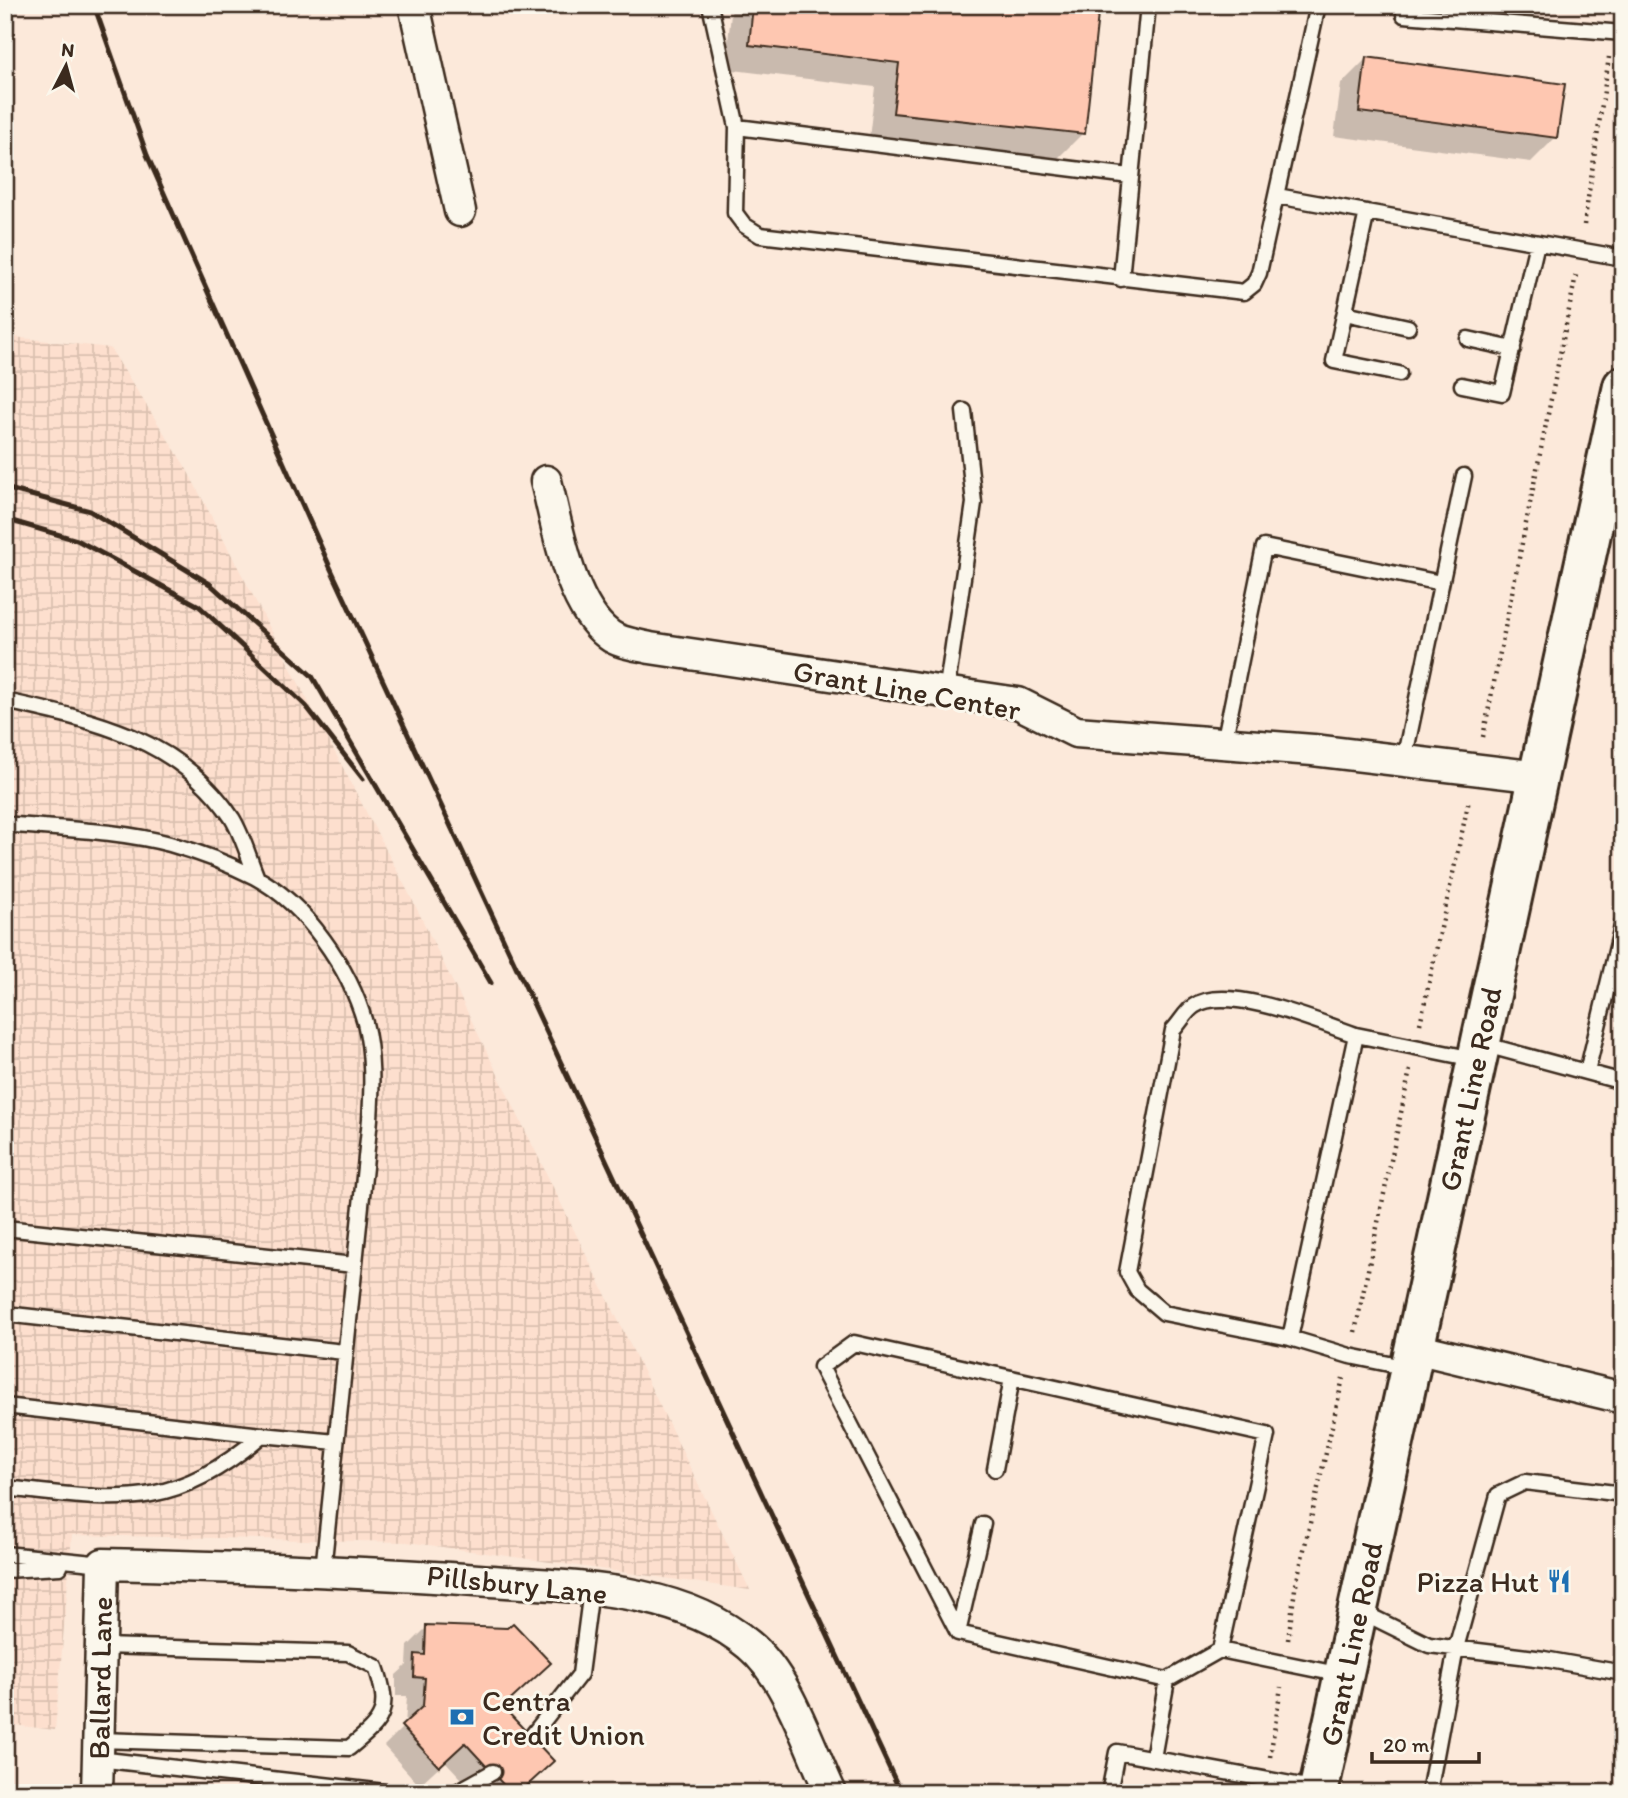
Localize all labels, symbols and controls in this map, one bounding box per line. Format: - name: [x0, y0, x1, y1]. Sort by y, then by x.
- north arrow: [32, 32, 102, 102]
- text: N: [60, 37, 75, 62]
- street label: Grant Line Center: [790, 652, 1024, 728]
- street label: Grant Line Road: [1430, 983, 1510, 1195]
- street label: Grant Line Road: [1311, 1538, 1391, 1750]
- street label: Pillsbury Lane: [425, 1556, 609, 1612]
- place label: Pizza Hut: [1416, 1563, 1539, 1600]
- restaurant icon: Pizza Hut: [1545, 1567, 1573, 1595]
- street label: Ballard Lane: [80, 1596, 120, 1760]
- place label: Centra Credit Union: [482, 1682, 645, 1753]
- bank icon: Centra Credit Union: [448, 1703, 476, 1731]
- scale bar: [1372, 1721, 1479, 1765]
- text: 20 m: [1383, 1732, 1430, 1757]

